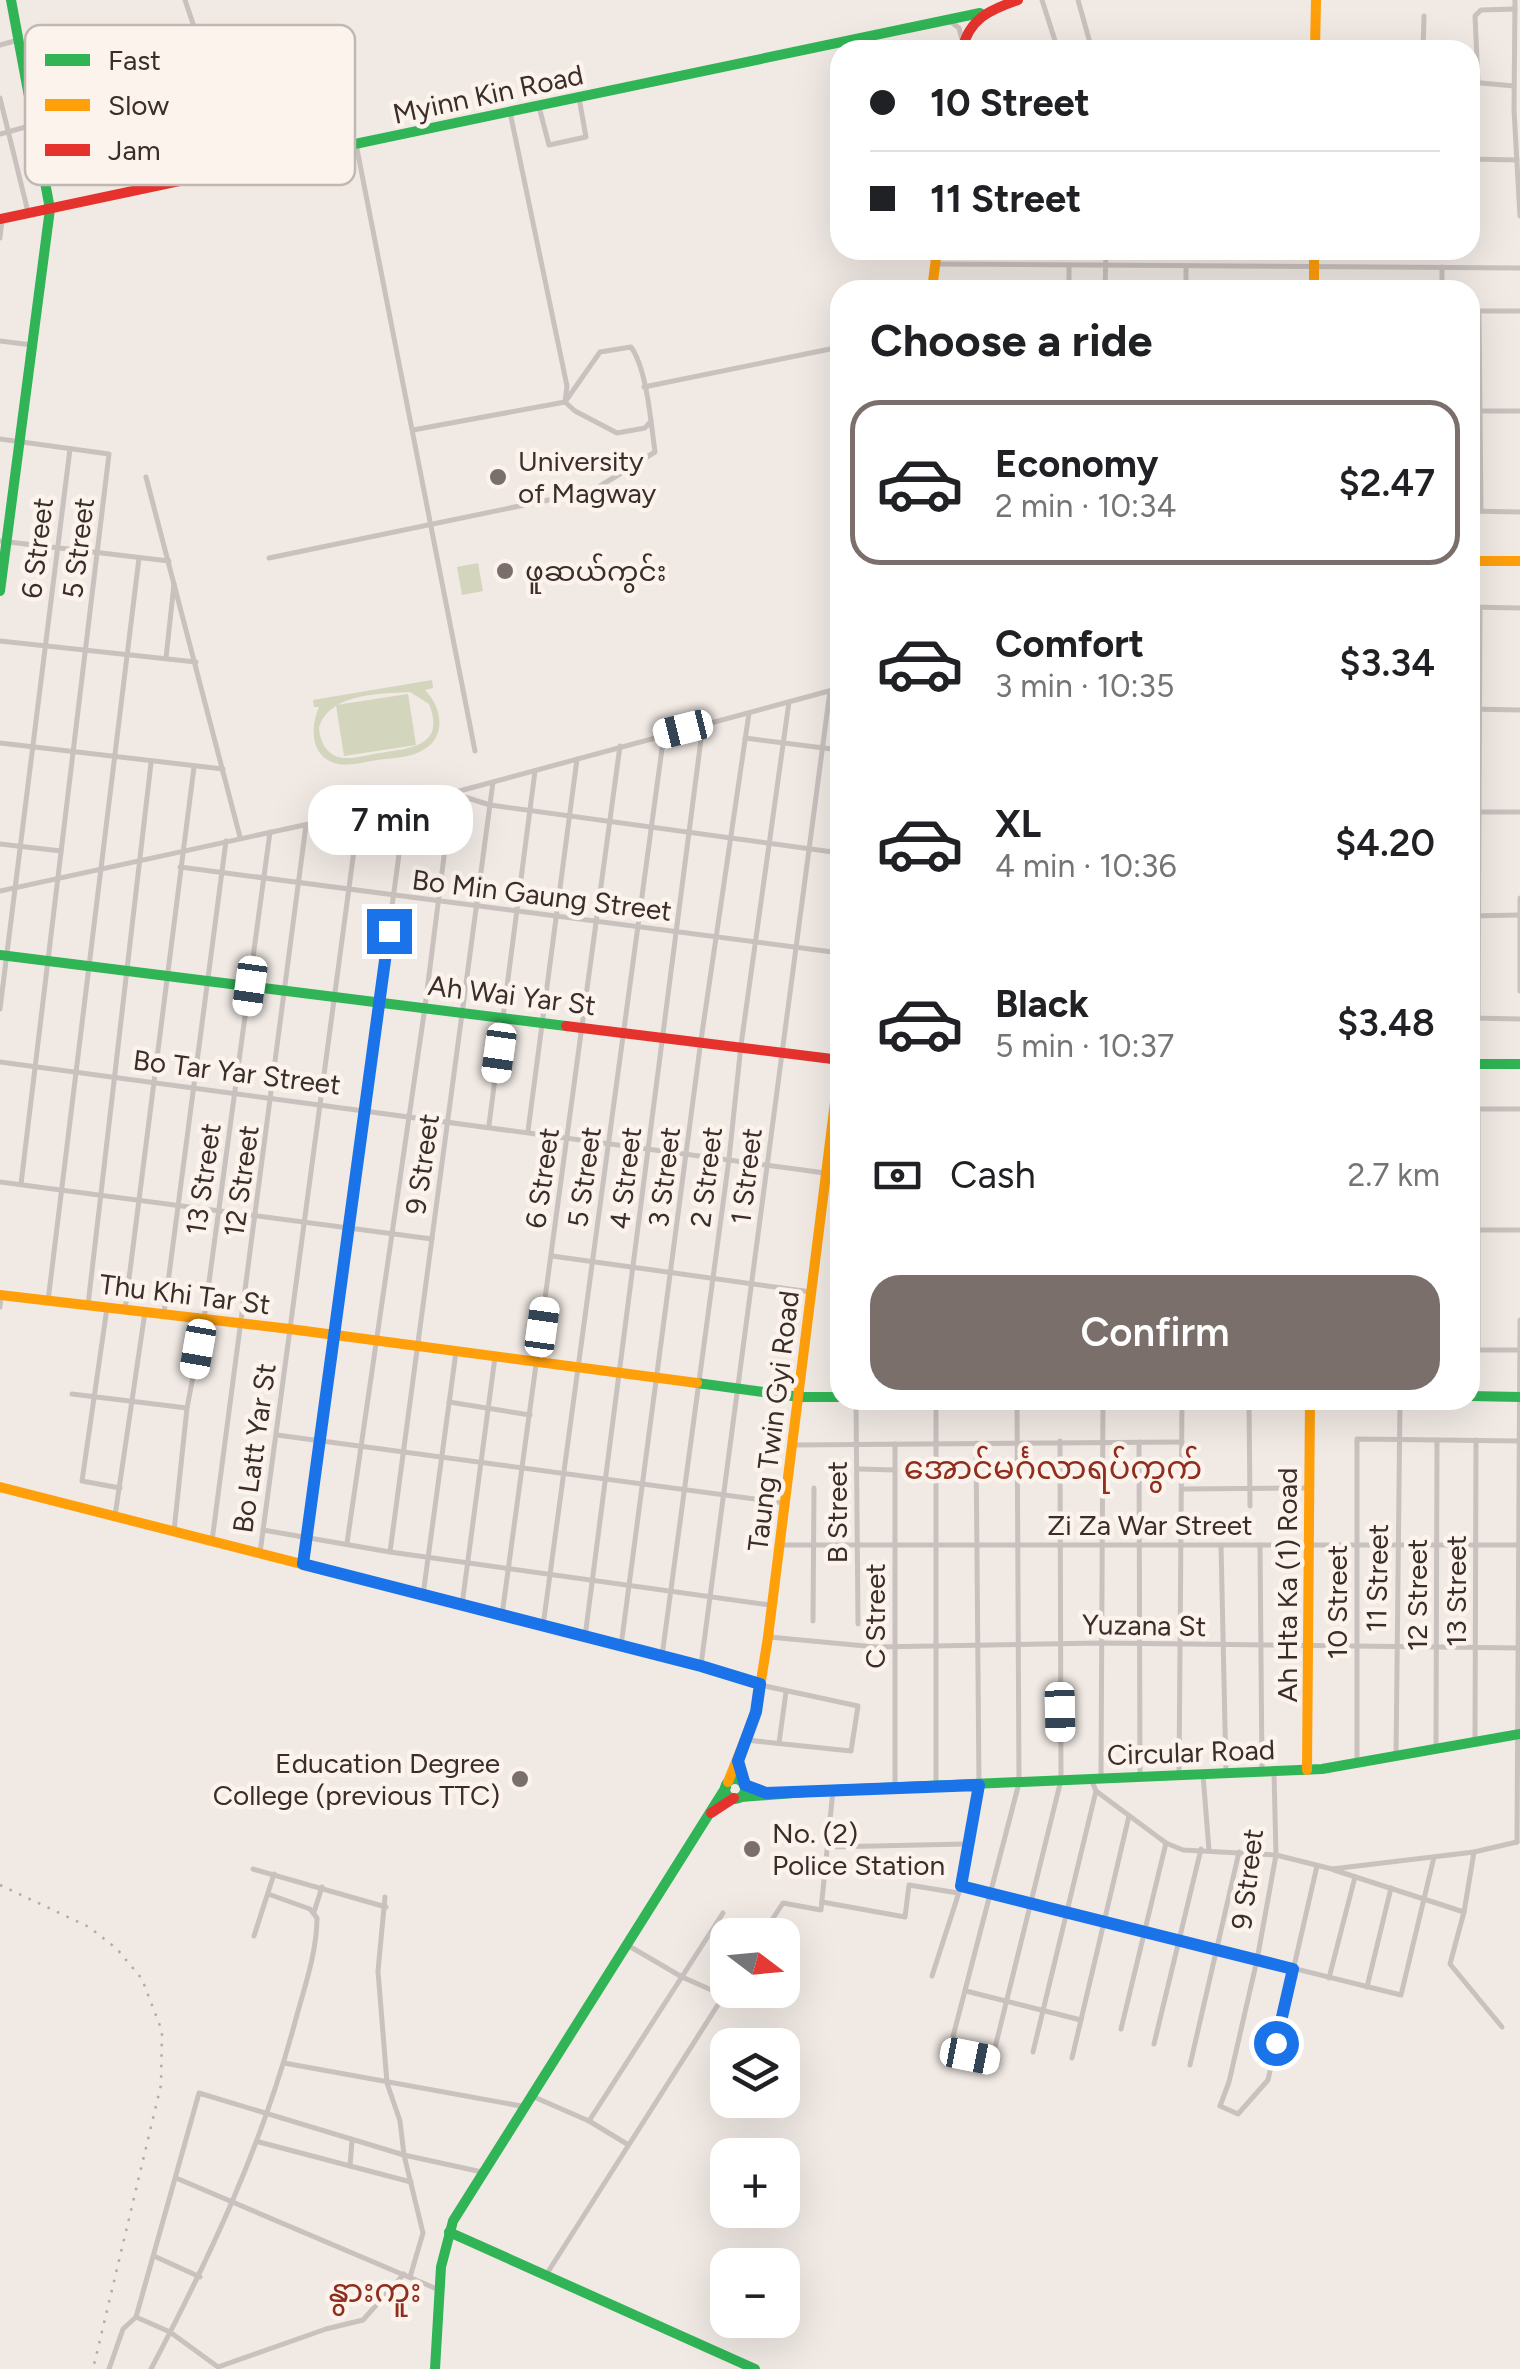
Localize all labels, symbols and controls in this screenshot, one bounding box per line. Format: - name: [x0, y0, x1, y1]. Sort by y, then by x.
- legend: [25, 25, 355, 185]
- text: Fast: [108, 43, 161, 77]
- street label: Myinn Kin Road: [390, 57, 586, 131]
- text: 10 Street: [930, 80, 1090, 126]
- text: Slow: [108, 88, 169, 122]
- text: Jam: [108, 133, 161, 167]
- text: 11 Street: [930, 176, 1081, 222]
- text: Choose a ride: [870, 313, 1152, 367]
- icon: car: [875, 438, 965, 528]
- text: Economy: [995, 441, 1158, 487]
- place label: University of Magway: [518, 444, 657, 510]
- text: $2.47: [1339, 460, 1435, 506]
- marker: University of Magway: [487, 466, 509, 488]
- text: 2 min · 10:34: [995, 487, 1176, 525]
- street label: 6 Street: [14, 496, 60, 600]
- street label: 5 Street: [55, 496, 101, 600]
- place label: ဖူဆယ်ကွင်း: [525, 553, 666, 594]
- marker: ဖူဆယ်ကွင်း: [494, 560, 516, 582]
- icon: car: [875, 618, 965, 708]
- text: Comfort: [995, 621, 1144, 667]
- text: $3.34: [1339, 640, 1435, 686]
- text: 3 min · 10:35: [995, 667, 1174, 705]
- car: [650, 707, 716, 751]
- callout: 7 min: [306, 786, 472, 856]
- icon: car: [875, 798, 965, 888]
- text: 7 min: [351, 801, 430, 839]
- text: XL: [995, 801, 1041, 847]
- text: $4.20: [1335, 820, 1435, 866]
- text: 4 min · 10:36: [995, 847, 1177, 885]
- street label: Bo Min Gaung Street: [410, 862, 674, 928]
- route end: [367, 909, 412, 954]
- car: [231, 954, 269, 1018]
- street label: Ah Wai Yar St: [426, 968, 598, 1022]
- icon: car: [875, 978, 965, 1068]
- text: Black: [995, 981, 1089, 1027]
- text: $3.48: [1337, 1000, 1435, 1046]
- car: [480, 1021, 518, 1085]
- text: 5 min · 10:37: [995, 1027, 1174, 1065]
- street label: Bo Tar Yar Street: [131, 1042, 343, 1102]
- street label: 9 Street: [398, 1112, 446, 1216]
- street label: 13 Street: [178, 1121, 228, 1237]
- street label: 12 Street: [216, 1123, 266, 1239]
- street label: 5 Street: [560, 1124, 608, 1230]
- street label: 4 Street: [602, 1125, 648, 1231]
- street label: 3 Street: [641, 1125, 687, 1229]
- street label: 2 Street: [683, 1125, 729, 1229]
- street label: 6 Street: [518, 1126, 566, 1230]
- street label: 1 Street: [723, 1126, 769, 1226]
- icon: cash: [870, 1148, 925, 1203]
- text: Cash: [950, 1152, 1036, 1198]
- text: 2.7 km: [1348, 1156, 1440, 1194]
- street label: Thu Khi Tar St: [98, 1267, 272, 1321]
- button: Confirm: [870, 1275, 1440, 1390]
- street label: Taung Twin Gyi Road: [740, 1289, 806, 1553]
- car: [523, 1295, 561, 1359]
- car: [178, 1317, 218, 1381]
- street label: Bo Latt Yar St: [225, 1361, 283, 1535]
- district label: အောင်မင်္ဂလာရပ်ကွက်: [904, 1445, 1202, 1494]
- street label: B Street: [820, 1461, 854, 1563]
- street label: Ah Hta Ka (1) Road: [1270, 1468, 1304, 1702]
- street label: Zi Za War Street: [1047, 1508, 1253, 1542]
- street label: 11 Street: [1359, 1523, 1395, 1633]
- street label: 13 Street: [1439, 1535, 1473, 1647]
- street label: 12 Street: [1400, 1539, 1434, 1651]
- street label: 10 Street: [1320, 1545, 1354, 1659]
- street label: C Street: [858, 1563, 892, 1669]
- street label: Yuzana St: [1082, 1607, 1206, 1643]
- car: [1044, 1682, 1076, 1742]
- street label: Circular Road: [1106, 1732, 1276, 1772]
- place label: Education Degree College (previous TTC): [213, 1746, 500, 1812]
- marker: Education Degree College (previous TTC): [509, 1768, 531, 1790]
- place label: No. (2) Police Station: [772, 1816, 945, 1882]
- street label: 9 Street: [1224, 1827, 1270, 1931]
- marker: No. (2) Police Station: [741, 1838, 763, 1860]
- north arrow: [710, 1918, 800, 2008]
- map controls: [710, 1918, 800, 2338]
- route start: [1254, 2021, 1299, 2066]
- button: layers: [710, 2028, 800, 2118]
- car: [938, 2036, 1002, 2076]
- button: +: [710, 2138, 800, 2228]
- button: −: [710, 2248, 800, 2338]
- district label: နွားကူး: [329, 2272, 421, 2317]

